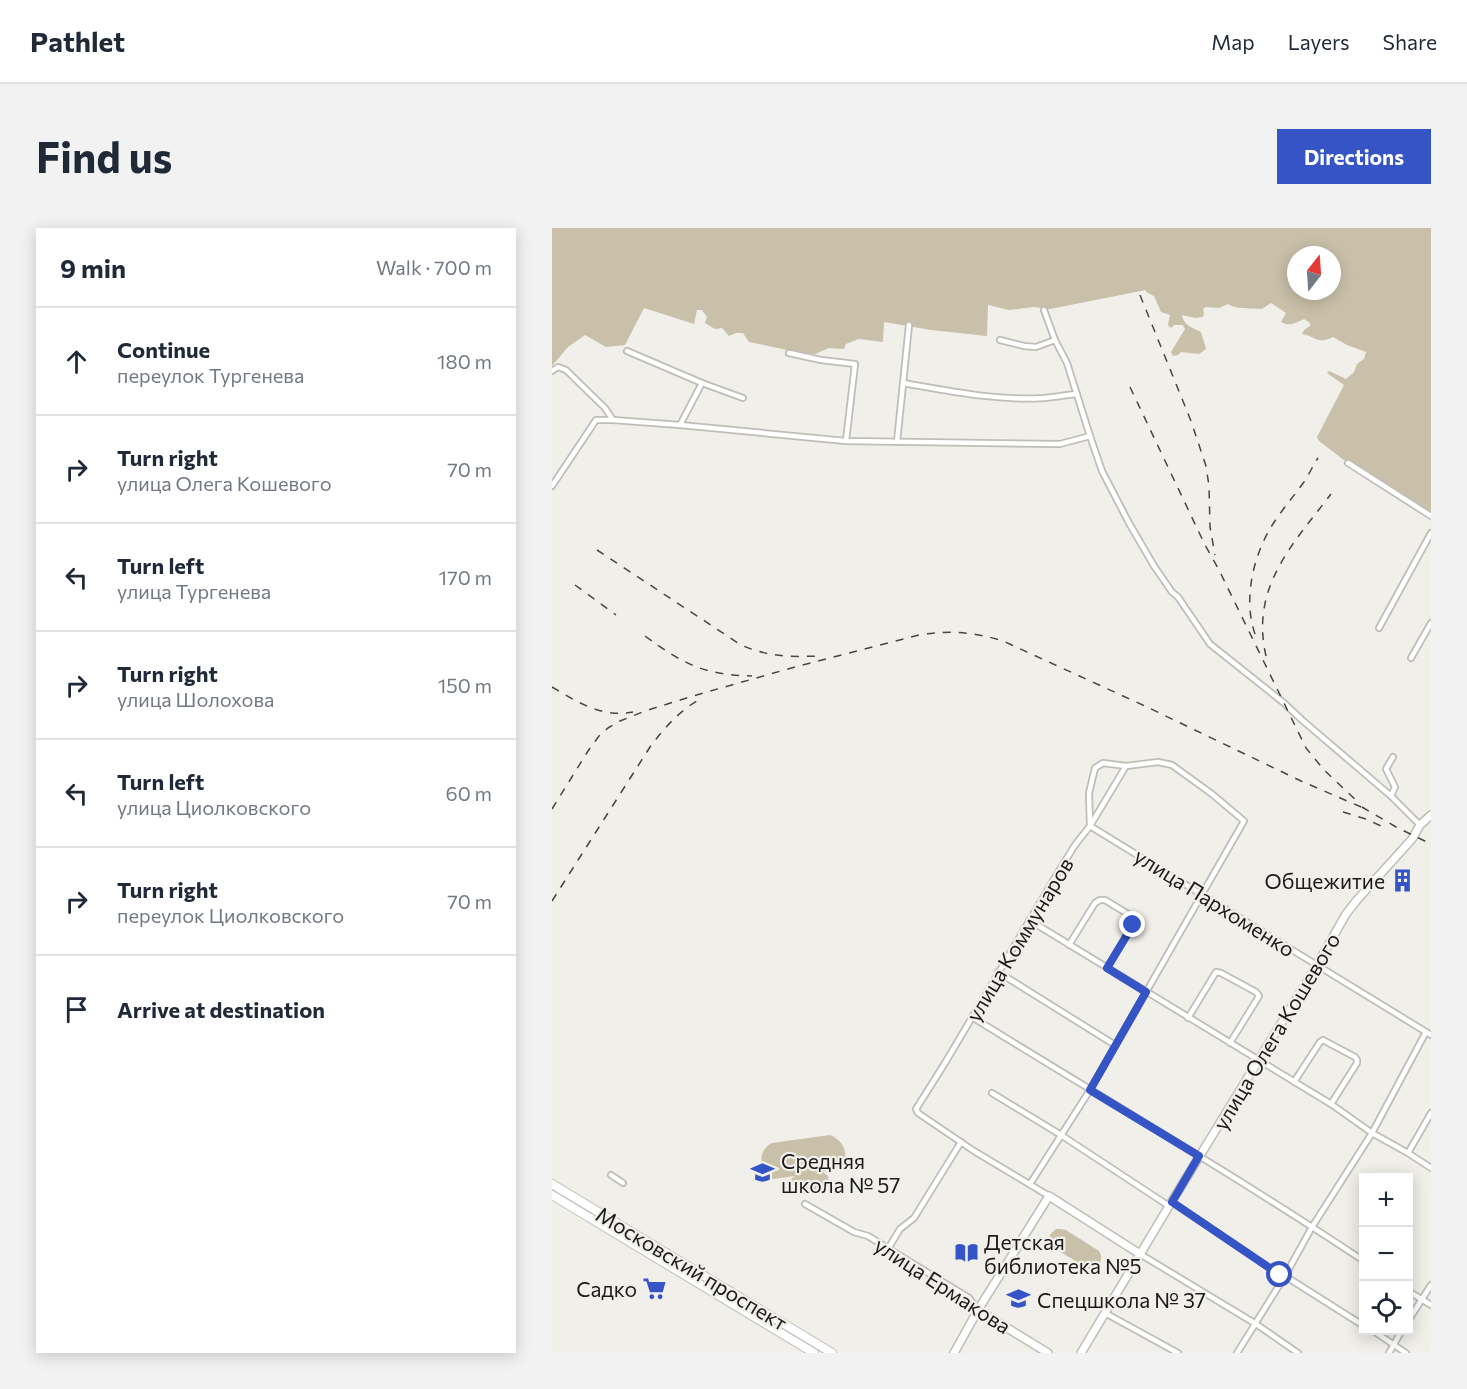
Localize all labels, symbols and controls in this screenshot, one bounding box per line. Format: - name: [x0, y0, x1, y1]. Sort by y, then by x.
- text: Pathlet: [30, 24, 125, 58]
- text: Map: [1211, 29, 1255, 54]
- text: Layers: [1288, 29, 1350, 54]
- text: Share: [1383, 29, 1437, 54]
- button: Directions: [1277, 129, 1431, 184]
- text: Find us: [36, 130, 172, 182]
- north arrow: [1287, 246, 1341, 300]
- text: 9 min: [60, 252, 126, 283]
- text: Walk · 700 m: [376, 255, 492, 279]
- text: Continue: [117, 336, 210, 363]
- icon: ahead: [60, 345, 93, 378]
- text: 180 m: [437, 349, 492, 373]
- text: переулок Тургенева: [117, 363, 304, 387]
- text: Turn right: [117, 444, 218, 471]
- icon: right: [60, 453, 93, 486]
- text: 70 m: [447, 457, 492, 481]
- text: улица Олега Кошевого: [117, 471, 332, 495]
- text: Turn left: [117, 552, 204, 579]
- icon: left: [60, 561, 93, 594]
- text: 170 m: [439, 565, 492, 589]
- text: улица Тургенева: [117, 579, 271, 603]
- text: Turn right: [117, 660, 218, 687]
- icon: right: [60, 669, 93, 702]
- text: 150 m: [438, 673, 492, 697]
- text: улица Шолохова: [117, 687, 274, 711]
- text: Turn left: [117, 768, 204, 795]
- icon: left: [60, 777, 93, 810]
- text: 60 m: [446, 781, 492, 805]
- text: улица Циолковского: [117, 795, 311, 819]
- street label: улица Пархоменко: [1130, 843, 1300, 961]
- street label: улица Коммунаров: [960, 853, 1078, 1025]
- building icon: Общежитие: [1390, 867, 1416, 893]
- place label: Общежитие: [1265, 868, 1385, 893]
- text: Turn right: [117, 876, 218, 903]
- icon: right: [60, 885, 93, 918]
- text: 70 m: [447, 889, 492, 913]
- text: переулок Циолковского: [117, 903, 344, 927]
- route end: [1119, 911, 1145, 937]
- street label: улица Олега Кошевого: [1207, 928, 1345, 1134]
- icon: arrive: [60, 993, 93, 1026]
- text: Arrive at destination: [117, 996, 325, 1023]
- place label: Средняя школа № 57: [781, 1148, 900, 1197]
- school or university icon: Средняя школа № 57: [750, 1159, 776, 1185]
- map controls: [1359, 1173, 1413, 1335]
- button: +: [1359, 1173, 1413, 1227]
- street label: Московский проспект: [592, 1201, 792, 1335]
- button: −: [1359, 1227, 1413, 1281]
- place label: Детская библиотека №5: [984, 1229, 1142, 1278]
- street label: улица Ермакова: [870, 1232, 1016, 1338]
- library icon: Детская библиотека №5: [953, 1240, 979, 1266]
- route start: [1266, 1261, 1292, 1287]
- supermarket icon: Садко: [642, 1275, 668, 1301]
- place label: Садко: [576, 1276, 637, 1301]
- button: locate: [1359, 1281, 1413, 1335]
- school or university icon: Спецшкола № 37: [1006, 1286, 1032, 1312]
- place label: Спецшкола № 37: [1037, 1287, 1206, 1312]

